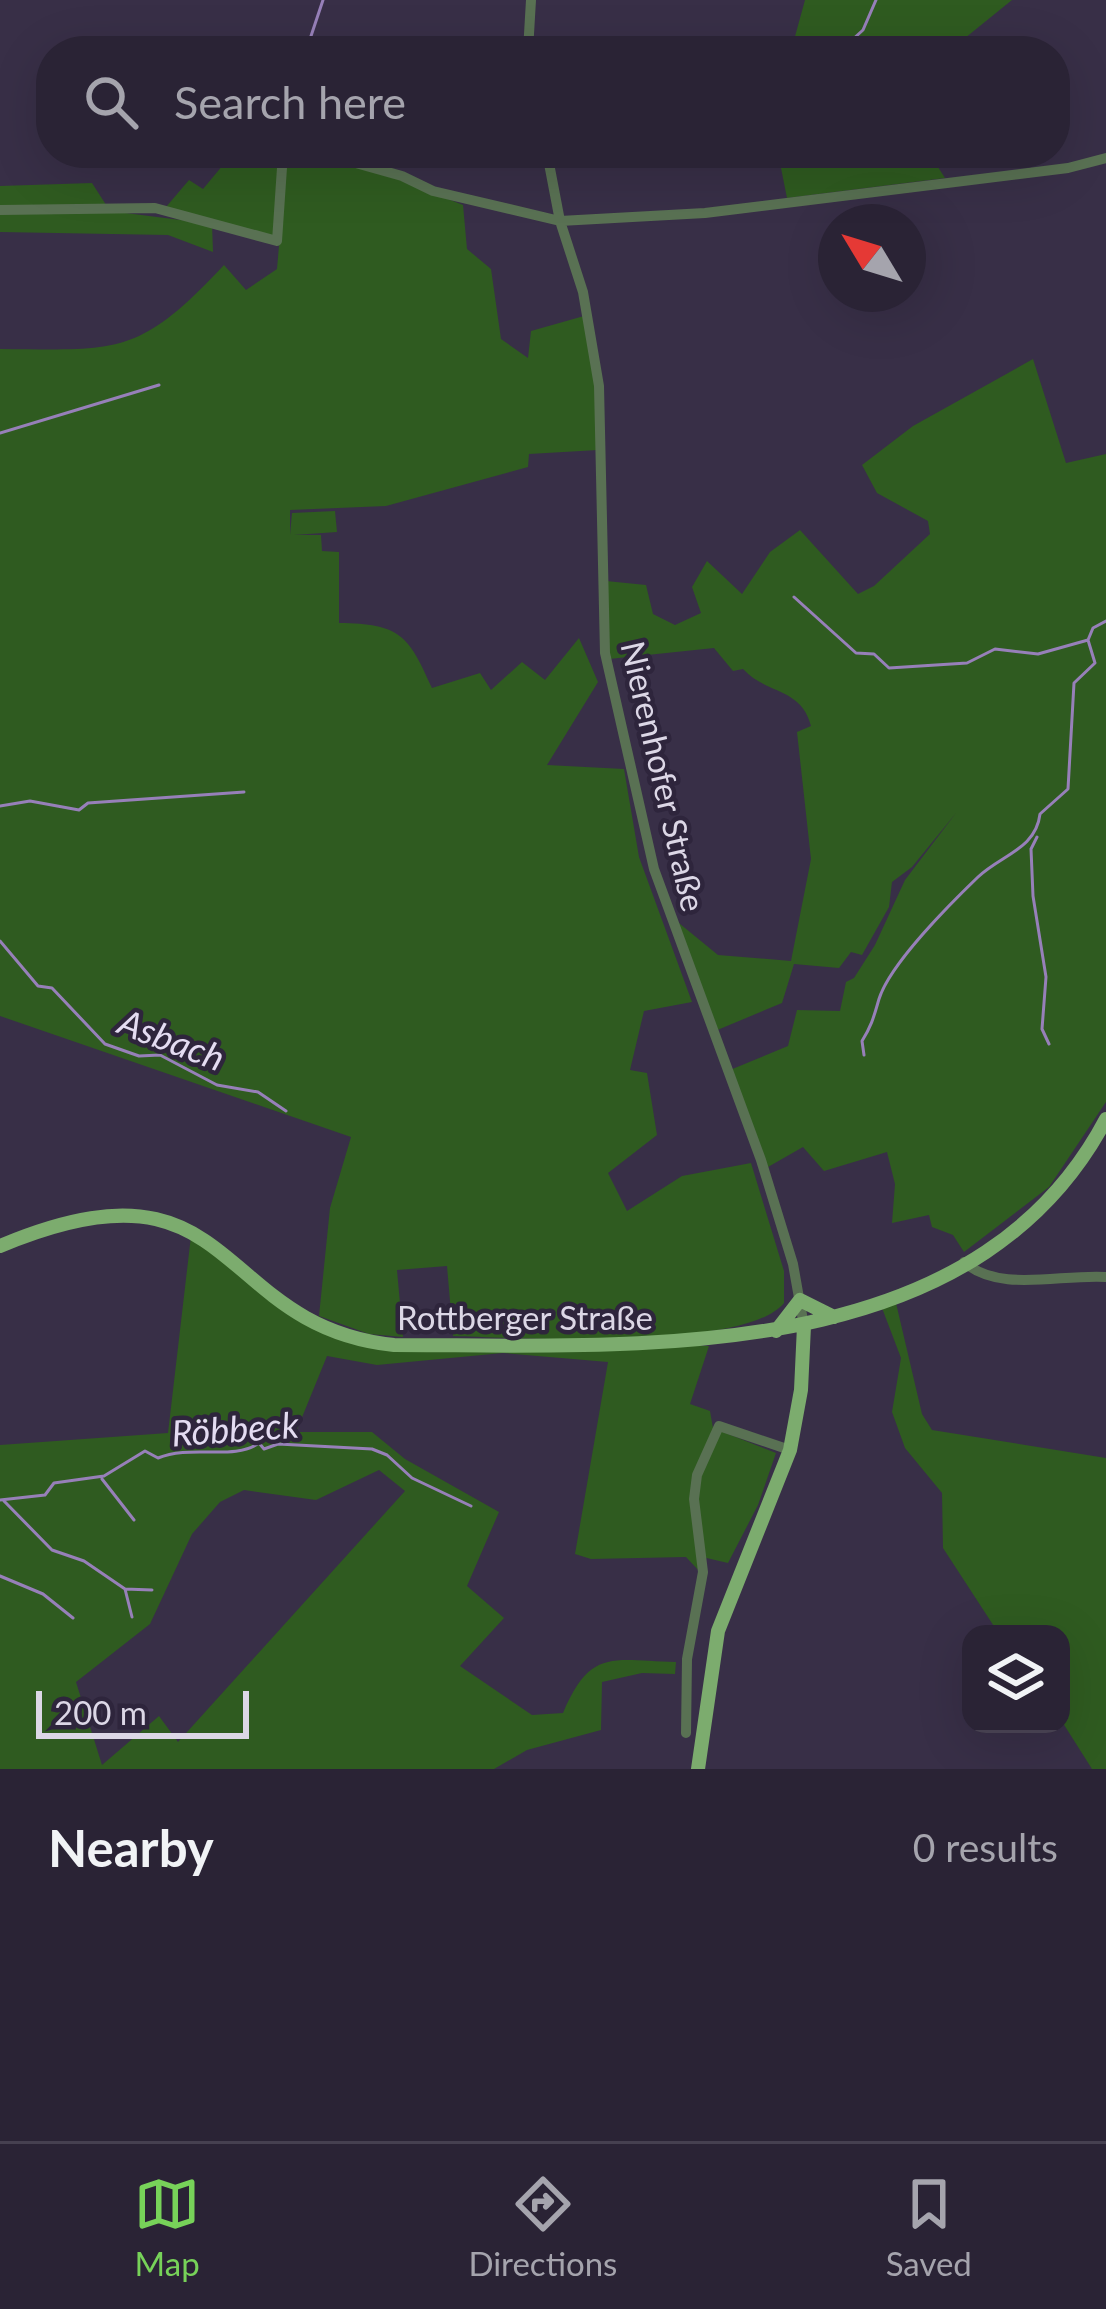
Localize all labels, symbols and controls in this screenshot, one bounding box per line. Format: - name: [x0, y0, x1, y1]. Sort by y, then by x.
- search box: [36, 36, 1070, 168]
- icon: search: [78, 69, 144, 135]
- text: Search here: [174, 75, 406, 129]
- north arrow: [818, 204, 926, 312]
- street label: Nierenhofer Straße: [613, 637, 715, 915]
- water label: Asbach: [111, 998, 231, 1079]
- street label: Rottberger Straße: [397, 1297, 653, 1337]
- water label: Röbbeck: [170, 1402, 301, 1454]
- map controls: [962, 1625, 1070, 1733]
- button: layers: [962, 1625, 1070, 1733]
- scale bar: [36, 1685, 249, 1738]
- text: 200 m: [54, 1692, 147, 1732]
- text: Nearby: [48, 1817, 214, 1878]
- text: 0 results: [913, 1824, 1058, 1870]
- tab: Map: [134, 2171, 200, 2283]
- tab: Directions: [468, 2171, 617, 2283]
- tab: Saved: [886, 2171, 972, 2283]

